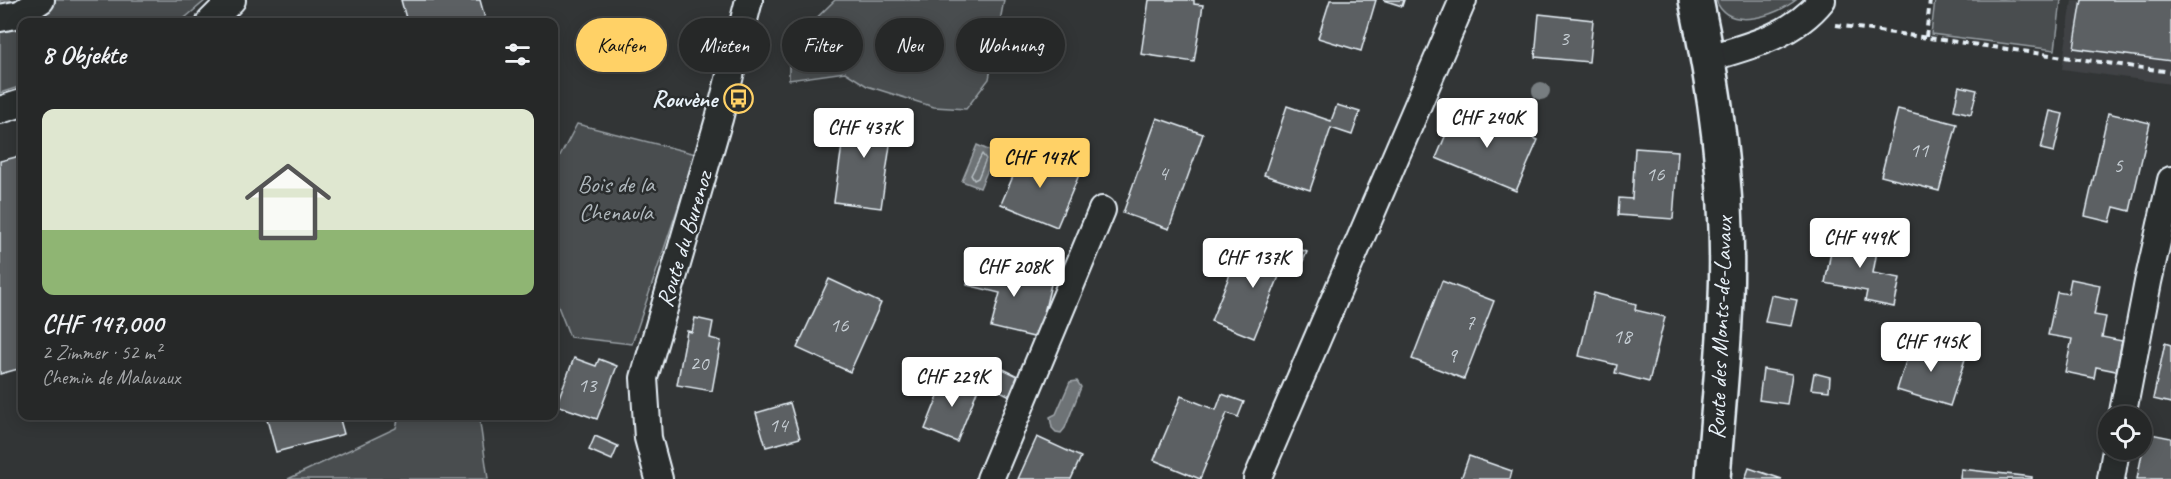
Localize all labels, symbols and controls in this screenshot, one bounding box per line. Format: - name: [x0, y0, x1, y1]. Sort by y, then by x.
- chip: Kaufen: [576, 18, 667, 72]
- chip: Mieten: [679, 18, 770, 72]
- chip: Filter: [782, 18, 863, 72]
- chip: Neu: [875, 18, 944, 72]
- chip: Wohnung: [956, 18, 1065, 72]
- house number: 3: [1559, 25, 1570, 51]
- text: 8 Objekte: [42, 38, 126, 71]
- icon: filters: [501, 38, 534, 71]
- bus stop icon: Rouvène: [722, 83, 754, 115]
- place label: Rouvène: [652, 84, 719, 114]
- pin: CHF 240K: [1425, 98, 1549, 149]
- text: CHF 240K: [1451, 105, 1523, 130]
- pin: CHF 437K: [802, 108, 926, 159]
- text: CHF 437K: [828, 115, 900, 140]
- house number: 11: [1910, 137, 1930, 163]
- pin: CHF 147K: [978, 138, 1102, 189]
- text: CHF 147K: [1004, 145, 1076, 170]
- icon: home: [234, 148, 342, 256]
- house number: 5: [2113, 152, 2124, 178]
- house number: 4: [1158, 160, 1170, 186]
- house number: 16: [1646, 161, 1665, 187]
- street label: Route du Burenoz: [649, 165, 720, 310]
- park label: Bois de la Chenaula: [577, 169, 656, 227]
- street label: Route des Monts-de-Lavaux: [1701, 214, 1739, 440]
- pin: CHF 449K: [1798, 218, 1922, 269]
- text: CHF 449K: [1824, 225, 1896, 250]
- pin: CHF 137K: [1191, 238, 1315, 289]
- text: CHF 137K: [1217, 245, 1289, 270]
- pin: CHF 208K: [952, 247, 1076, 298]
- text: CHF 208K: [978, 254, 1050, 279]
- text: CHF 147,000: [42, 307, 163, 340]
- house number: 7: [1465, 309, 1476, 335]
- house number: 16: [830, 312, 849, 338]
- pin: CHF 145K: [1869, 322, 1993, 373]
- house number: 18: [1613, 323, 1634, 349]
- text: CHF 145K: [1895, 329, 1967, 354]
- text: 2 Zimmer · 52 m²: [42, 340, 161, 365]
- house number: 9: [1447, 342, 1458, 368]
- house number: 20: [690, 350, 710, 376]
- pin: CHF 229K: [890, 357, 1014, 408]
- text: CHF 229K: [916, 364, 988, 389]
- text: Chemin de Malavaux: [42, 365, 180, 390]
- house number: 13: [578, 372, 598, 398]
- map controls: [2098, 406, 2152, 460]
- button: locate: [2098, 406, 2152, 460]
- house number: 14: [769, 412, 790, 438]

